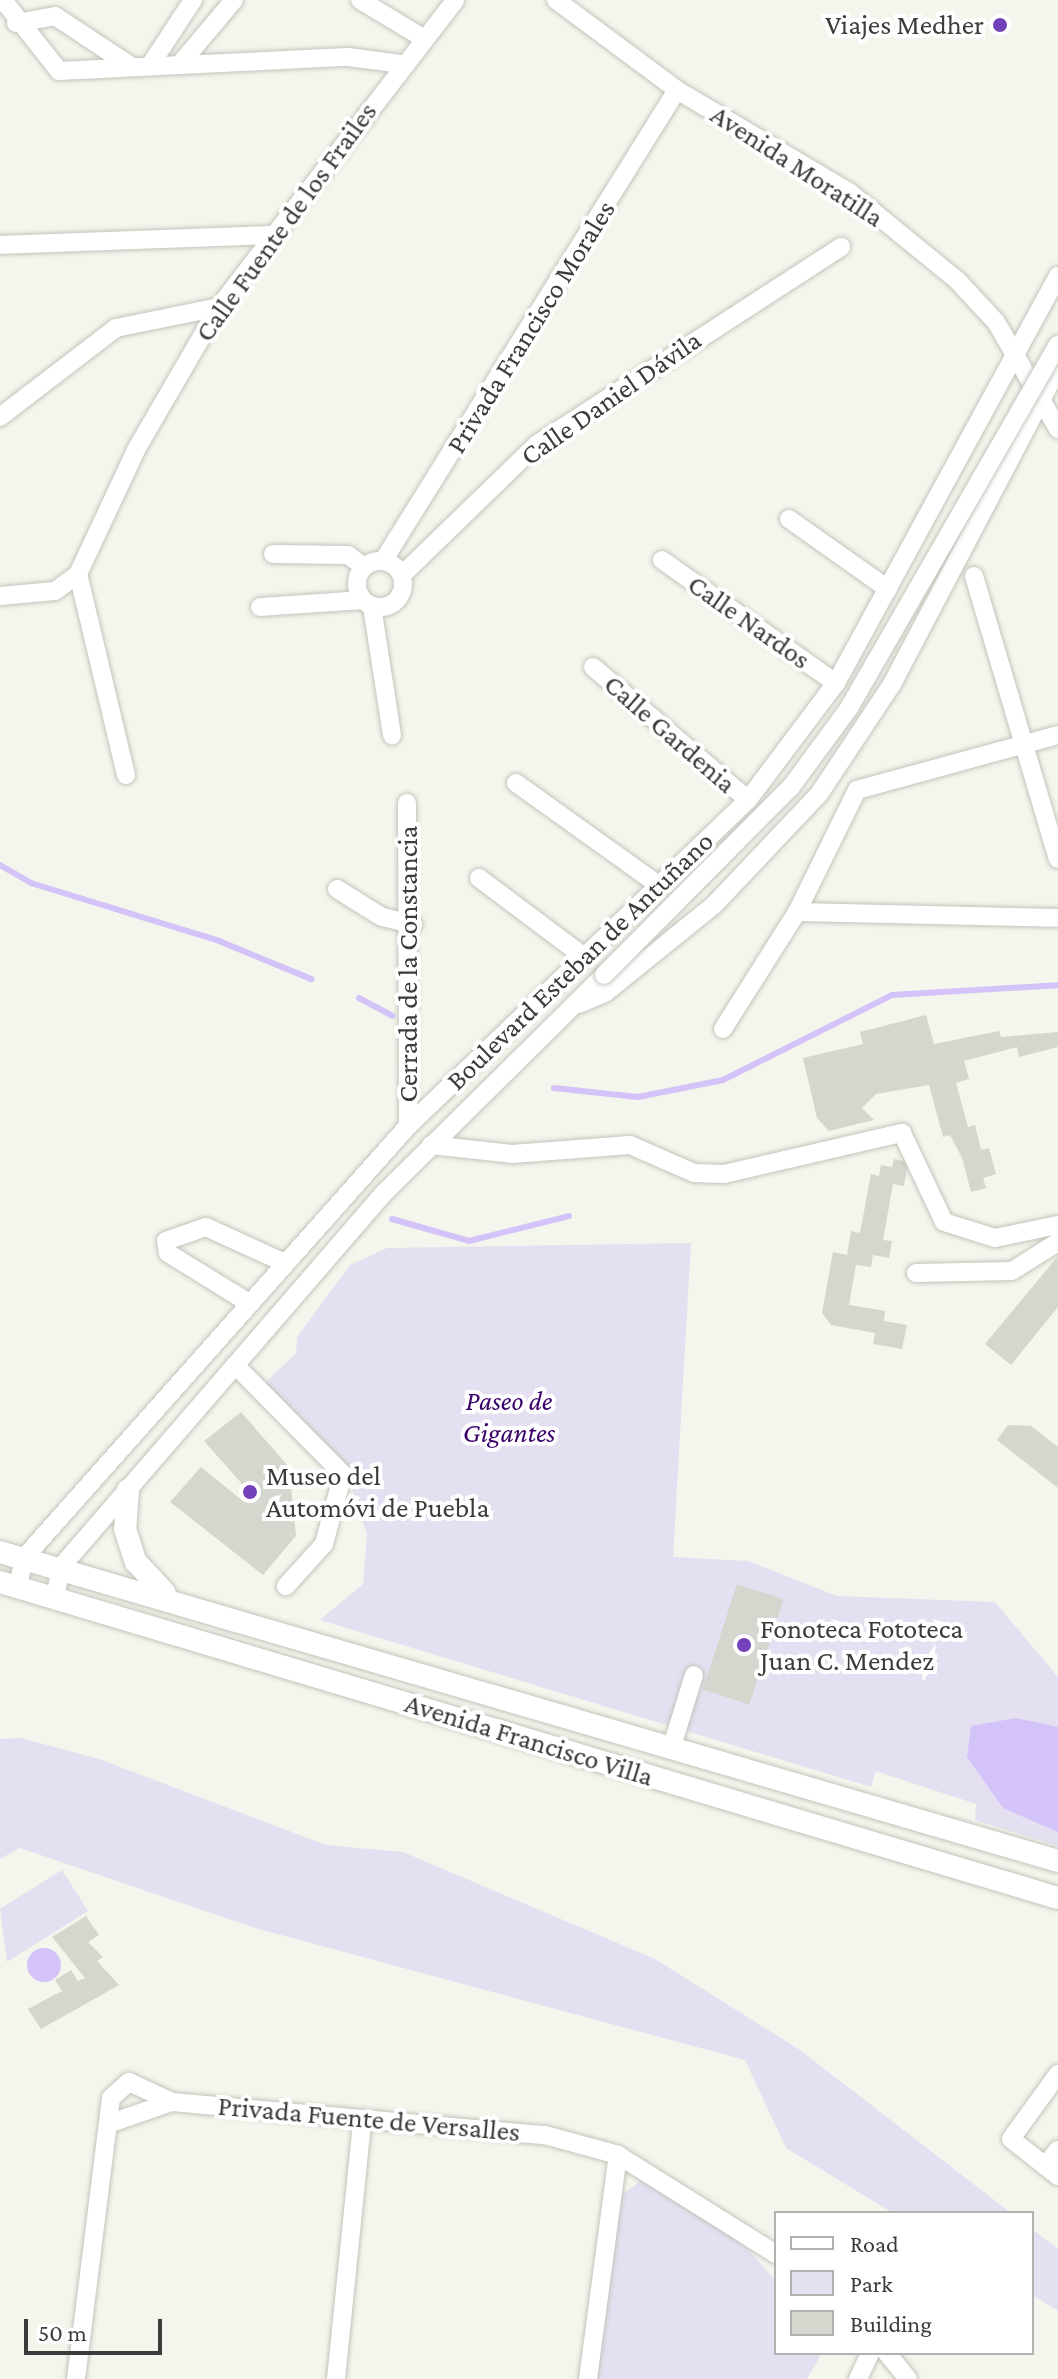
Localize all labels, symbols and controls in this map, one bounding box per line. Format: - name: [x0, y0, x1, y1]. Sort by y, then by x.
- place label: Viajes Medher: [825, 8, 984, 42]
- marker: Viajes Medher: [991, 16, 1009, 34]
- street label: Calle Fuente de los Frailes: [188, 96, 384, 348]
- street label: Avenida Moratilla: [704, 98, 890, 234]
- street label: Privada Francisco Morales: [439, 194, 623, 460]
- street label: Calle Daniel Dávila: [514, 323, 708, 473]
- street label: Calle Nardos: [681, 568, 817, 676]
- street label: Calle Gardenia: [597, 668, 743, 800]
- street label: Cerrada de la Constancia: [391, 825, 425, 1103]
- street label: Boulevard Esteban de Antuñano: [440, 825, 720, 1097]
- park label: Paseo de Gigantes: [463, 1384, 555, 1450]
- place label: Museo del Automóvi de Puebla: [266, 1459, 489, 1525]
- marker: Museo del Automóvi de Puebla: [241, 1483, 259, 1501]
- place label: Fonoteca Fototeca Juan C. Mendez: [760, 1612, 963, 1678]
- marker: Fonoteca Fototeca Juan C. Mendez: [735, 1636, 753, 1654]
- street label: Avenida Francisco Villa: [401, 1686, 657, 1794]
- street label: Privada Fuente de Versalles: [216, 2089, 522, 2149]
- legend: [774, 2211, 1034, 2355]
- text: Road: [850, 2230, 899, 2257]
- text: Park: [850, 2270, 893, 2297]
- scale bar: [28, 2303, 166, 2353]
- text: Building: [850, 2310, 932, 2337]
- text: 50 m: [38, 2319, 87, 2346]

